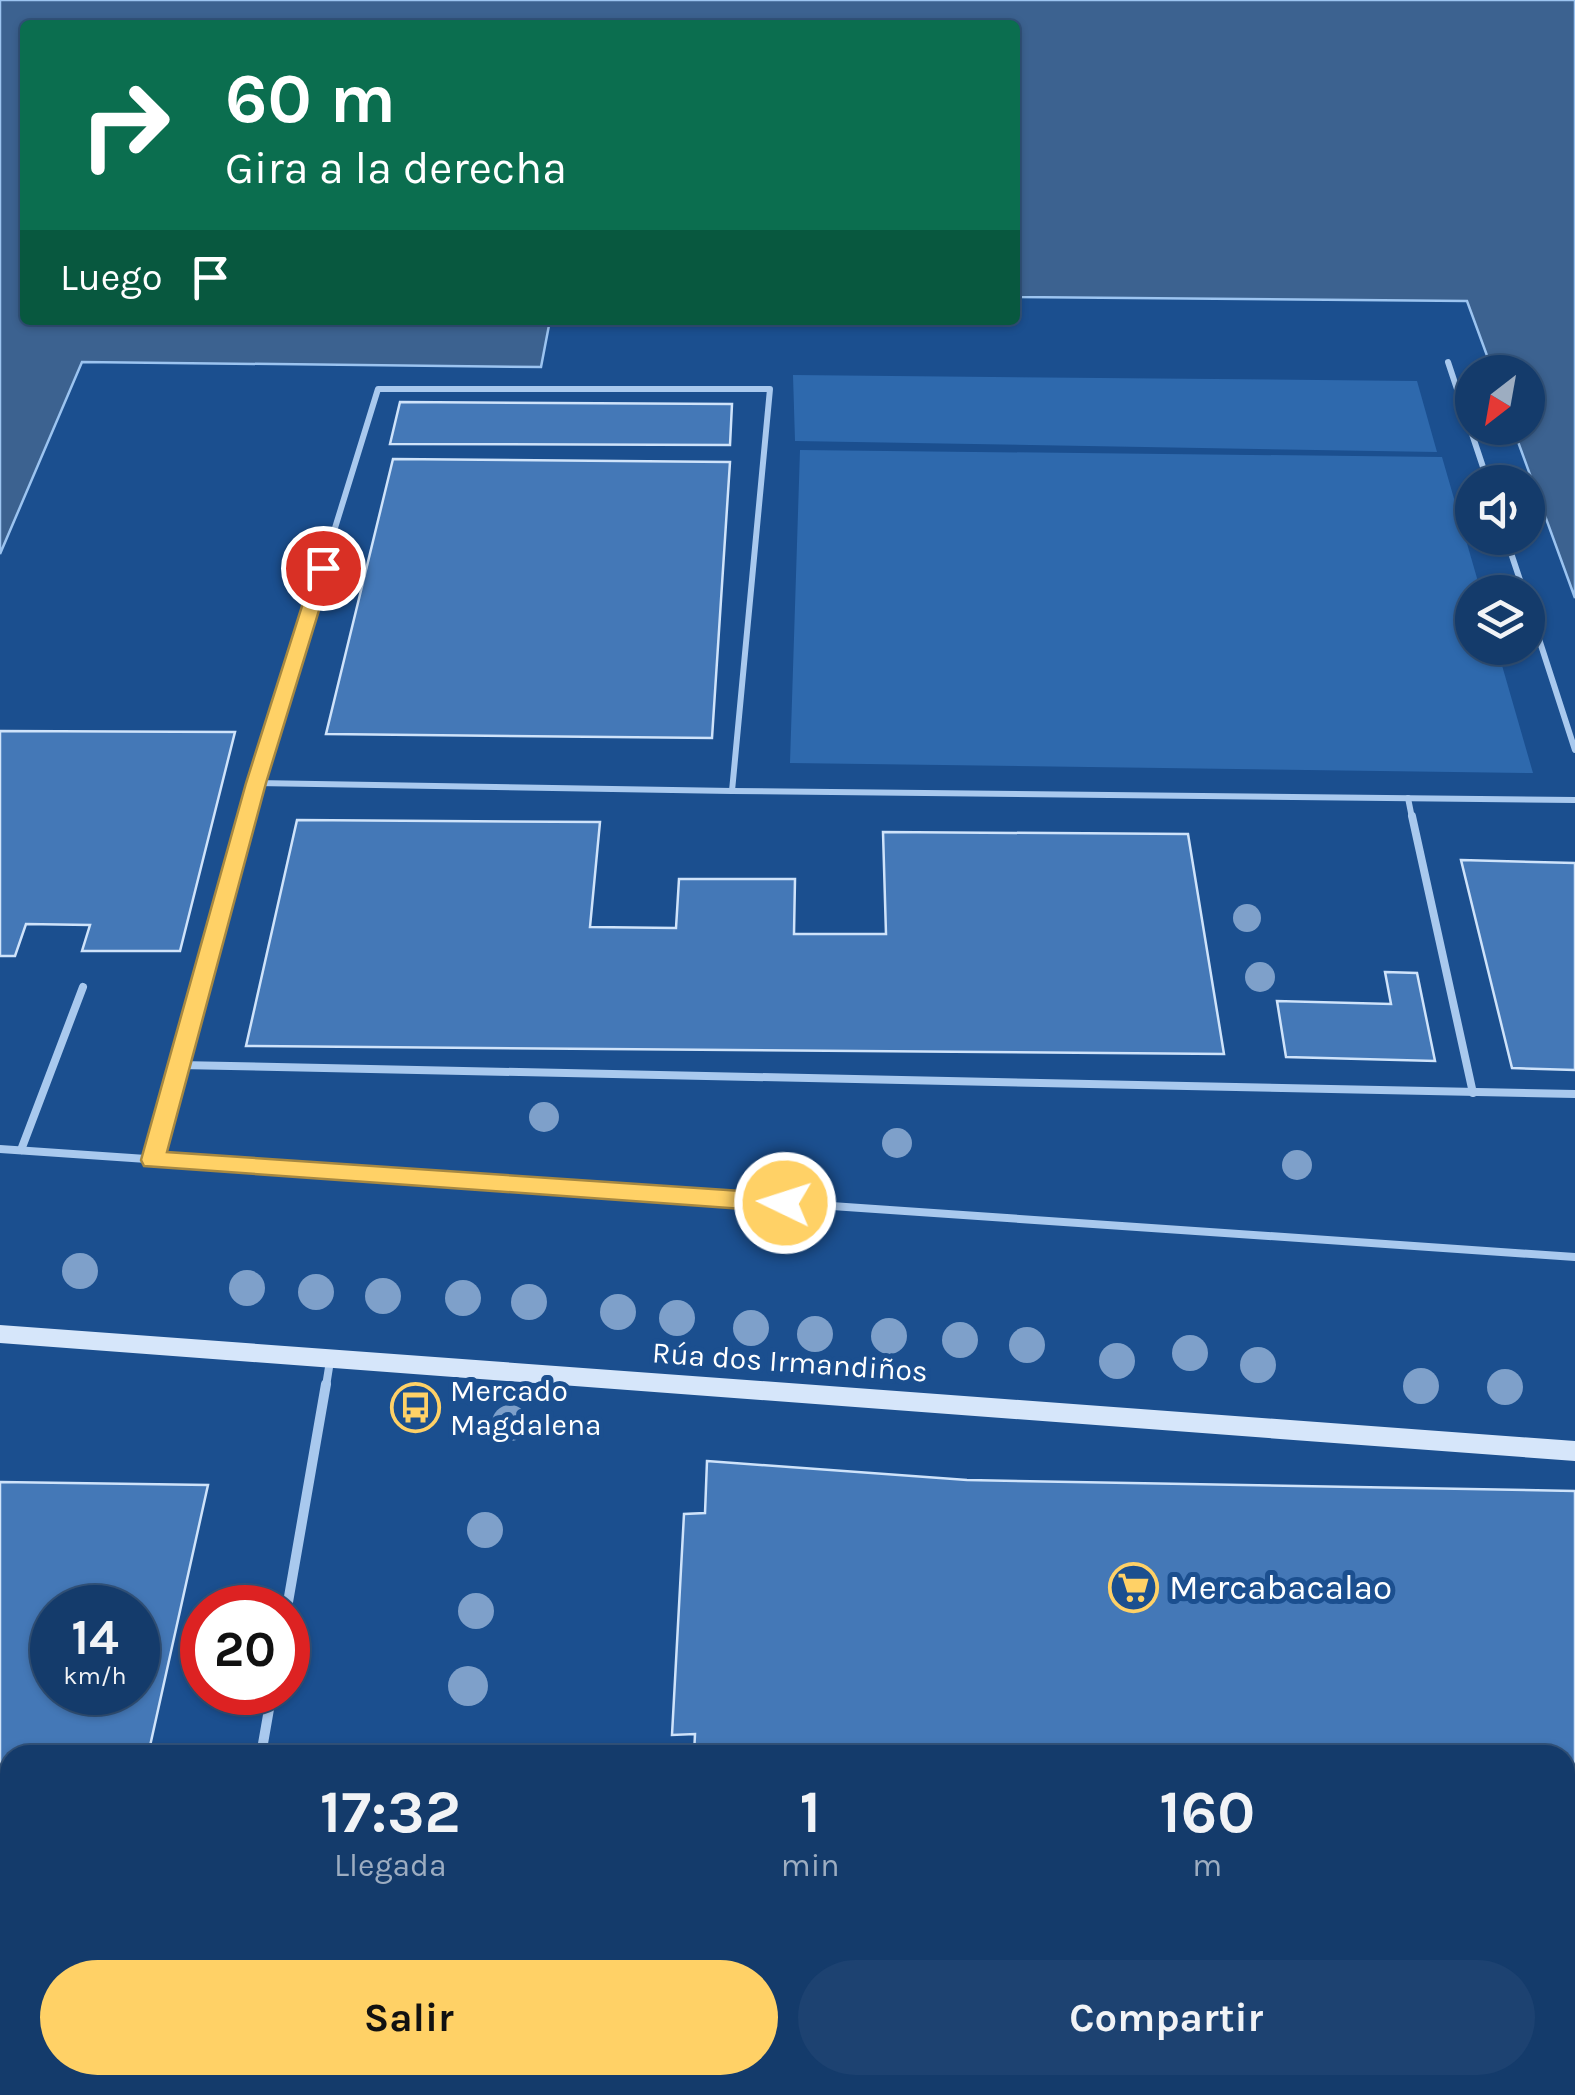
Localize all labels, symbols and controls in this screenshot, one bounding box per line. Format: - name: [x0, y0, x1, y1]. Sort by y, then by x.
- text: 60 m: [225, 58, 396, 140]
- icon: right: [60, 60, 190, 190]
- text: Gira a la derecha: [225, 142, 567, 194]
- icon: arrive: [183, 250, 238, 305]
- text: Luego: [60, 255, 163, 300]
- north arrow: [1455, 355, 1545, 445]
- map controls: [1455, 355, 1545, 665]
- button: sound: [1455, 465, 1545, 555]
- pin: [281, 526, 366, 611]
- icon: arrive: [296, 541, 351, 596]
- button: layers: [1455, 575, 1545, 665]
- position arrow: [733, 1151, 837, 1255]
- street label: Rúa dos Irmandiños: [651, 1334, 929, 1390]
- place label: Mercado Magdalena: [450, 1373, 602, 1443]
- bus stop icon: Mercado Magdalena: [389, 1382, 441, 1434]
- supermarket icon: Mercabacalao: [1108, 1561, 1160, 1613]
- place label: Mercabacalao: [1169, 1567, 1392, 1608]
- speed limit sign: 20: [180, 1585, 310, 1715]
- text: 14: [71, 1608, 119, 1667]
- text: km/h: [63, 1661, 127, 1690]
- text: 17:32: [320, 1777, 461, 1847]
- text: 1: [799, 1777, 821, 1847]
- text: 160: [1159, 1777, 1255, 1847]
- text: Llegada: [334, 1847, 447, 1884]
- text: min: [781, 1847, 840, 1884]
- text: m: [1192, 1847, 1222, 1884]
- button: Salir: [40, 1960, 778, 2075]
- button: Compartir: [798, 1960, 1535, 2075]

